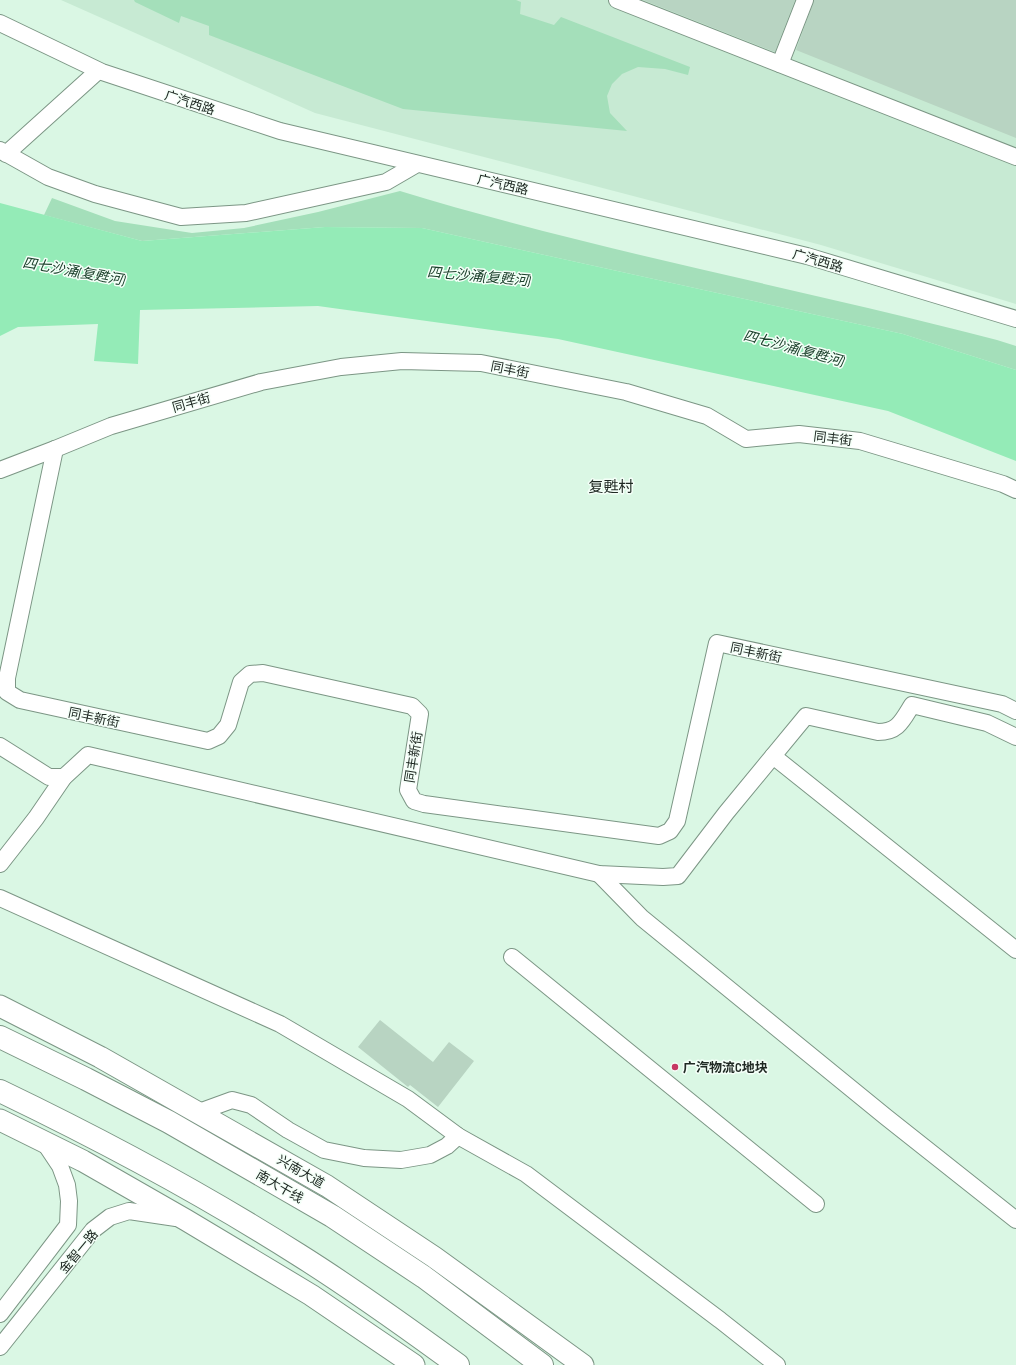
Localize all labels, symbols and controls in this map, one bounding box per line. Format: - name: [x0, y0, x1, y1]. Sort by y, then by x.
- street label: 广汽西路: [162, 87, 217, 119]
- street label: 广汽西路: [476, 171, 530, 199]
- street label: 广汽西路: [791, 246, 845, 276]
- water label: 四七沙涌(复甦河): [21, 254, 128, 289]
- water label: 四七沙涌(复甦河): [426, 263, 532, 290]
- water label: 四七沙涌(复甦河): [741, 327, 847, 370]
- street label: 同丰街: [489, 358, 530, 382]
- street label: 同丰街: [170, 390, 212, 416]
- street label: 同丰街: [813, 429, 853, 449]
- district label: 复甦村: [588, 478, 634, 497]
- street label: 同丰新街: [729, 640, 783, 666]
- street label: 同丰新街: [67, 705, 121, 731]
- street label: 同丰新街: [402, 730, 426, 784]
- place label: 广汽物流C地块: [683, 1060, 768, 1076]
- marker: 广汽物流C地块: [670, 1062, 680, 1072]
- street label: 兴南大道: [274, 1152, 327, 1192]
- street label: 南大干线: [253, 1167, 306, 1207]
- street label: 金智一路: [56, 1227, 102, 1277]

